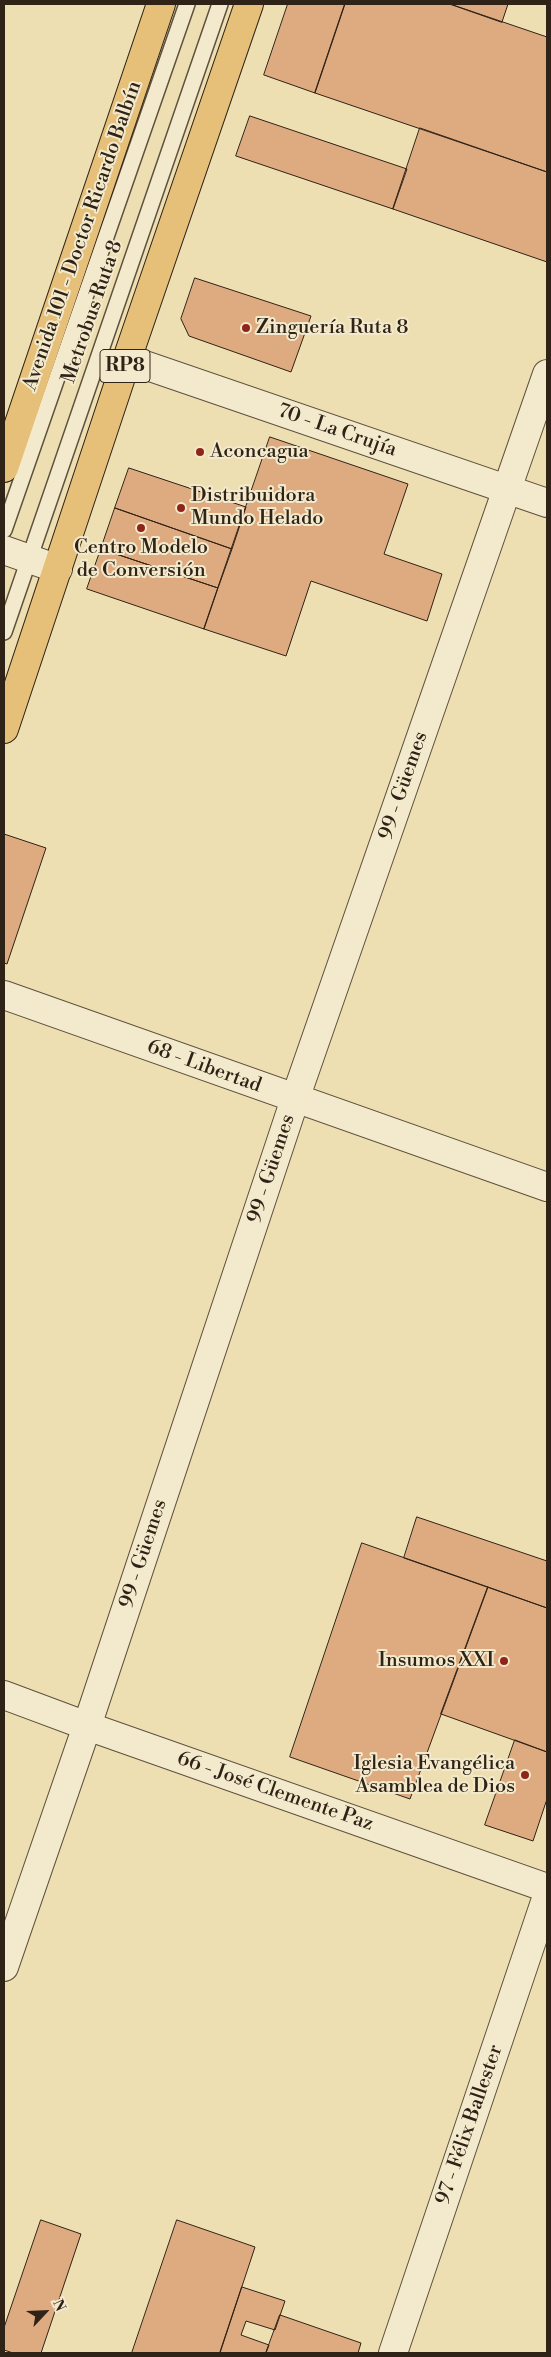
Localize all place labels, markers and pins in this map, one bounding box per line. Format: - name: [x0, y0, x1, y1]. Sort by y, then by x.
- place label: Zinguería Ruta 8: [256, 316, 408, 340]
- marker: Zinguería Ruta 8: [240, 322, 252, 334]
- place label: Aconcagua: [210, 440, 309, 464]
- marker: Aconcagua: [194, 446, 206, 458]
- place label: Distribuidora Mundo Helado: [191, 484, 323, 531]
- marker: Distribuidora Mundo Helado: [175, 502, 187, 514]
- marker: Centro Modelo de Conversión: [135, 522, 147, 534]
- place label: Centro Modelo de Conversión: [74, 536, 208, 583]
- place label: Insumos XXI: [378, 1649, 494, 1673]
- marker: Insumos XXI: [498, 1655, 510, 1667]
- place label: Iglesia Evangélica Asamblea de Dios: [353, 1752, 515, 1799]
- marker: Iglesia Evangélica Asamblea de Dios: [519, 1769, 531, 1781]

